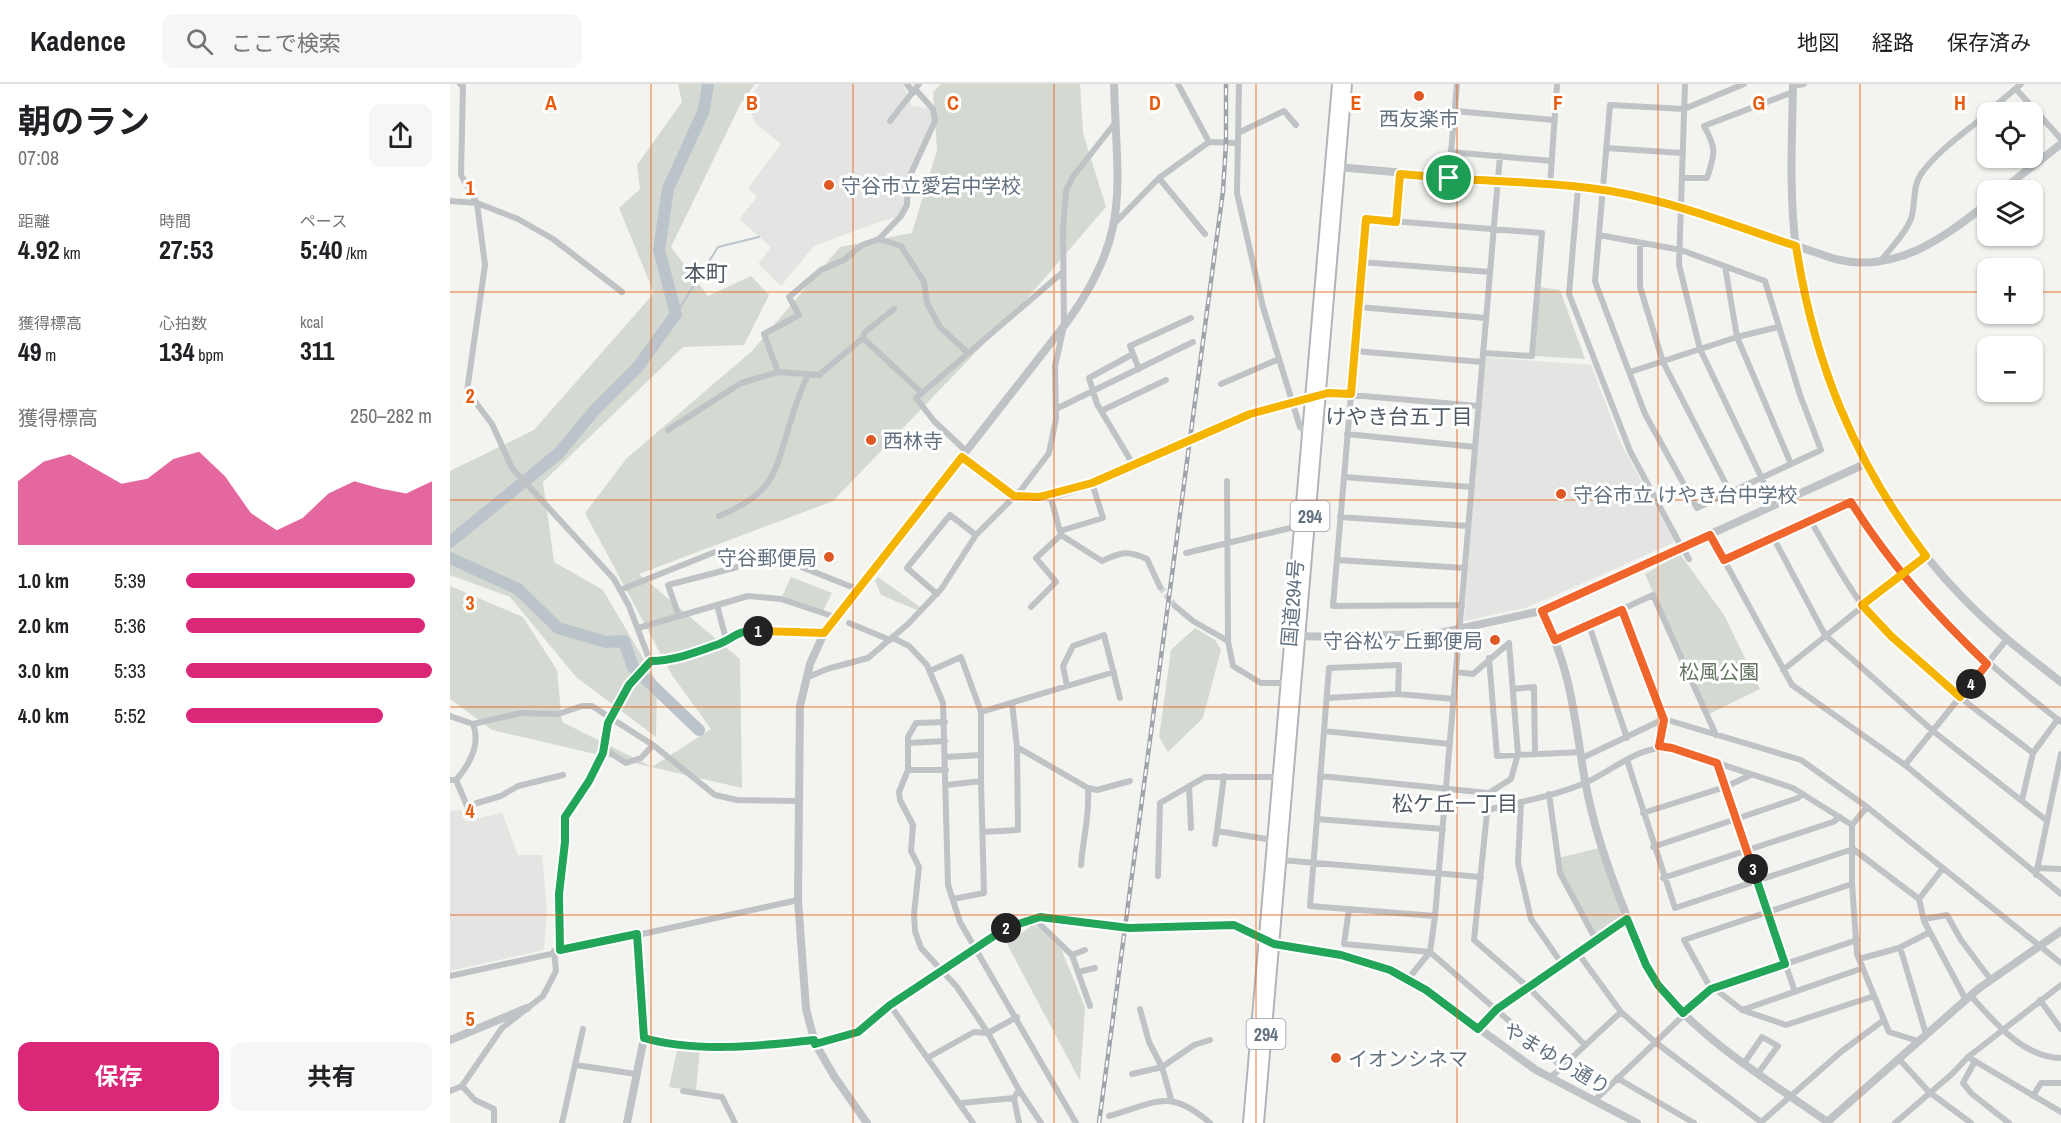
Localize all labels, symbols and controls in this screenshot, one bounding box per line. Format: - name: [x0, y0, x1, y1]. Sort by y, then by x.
- search box: [162, 14, 582, 68]
- text: Kadence: [30, 22, 126, 60]
- icon: search: [183, 25, 216, 58]
- text: ここで検索: [231, 28, 341, 58]
- text: 地図: [1797, 28, 1839, 57]
- text: 経路: [1872, 28, 1914, 57]
- text: 保存済み: [1947, 28, 2031, 57]
- text: A: [545, 89, 557, 116]
- text: B: [746, 89, 758, 116]
- text: C: [947, 89, 959, 116]
- text: D: [1149, 89, 1161, 116]
- text: E: [1351, 89, 1362, 116]
- marker: 西友楽市: [1412, 89, 1426, 103]
- text: F: [1553, 89, 1563, 116]
- text: G: [1753, 89, 1765, 116]
- text: H: [1954, 89, 1966, 116]
- text: 朝のラン: [18, 99, 150, 143]
- map controls: [1977, 102, 2043, 402]
- button: locate: [1977, 102, 2043, 168]
- button: share: [369, 104, 432, 167]
- place label: 西友楽市: [1379, 105, 1459, 132]
- text: 07:08: [18, 144, 59, 171]
- pin: [1423, 152, 1474, 203]
- icon: arrive: [1432, 161, 1465, 194]
- place label: 守谷市立愛宕中学校: [841, 172, 1021, 199]
- text: 1: [465, 174, 475, 201]
- marker: 守谷市立愛宕中学校: [822, 178, 836, 192]
- button: layers: [1977, 180, 2043, 246]
- text: 距離: [18, 210, 50, 232]
- text: 時間: [159, 210, 191, 232]
- text: ペース: [300, 210, 347, 232]
- text: 4.92: [18, 232, 60, 267]
- text: 27:53: [159, 232, 214, 267]
- text: 5:40: [300, 232, 343, 267]
- text: km: [60, 242, 81, 264]
- text: /km: [343, 242, 367, 264]
- district label: 本町: [684, 258, 728, 288]
- button: +: [1977, 258, 2043, 324]
- text: kcal: [300, 311, 323, 333]
- text: 獲得標高: [18, 312, 82, 334]
- text: 心拍数: [159, 312, 207, 334]
- text: 311: [300, 333, 334, 368]
- text: 49: [18, 334, 42, 369]
- text: 134: [159, 334, 195, 369]
- button: −: [1977, 336, 2043, 402]
- text: m: [42, 344, 56, 366]
- text: bpm: [195, 344, 224, 366]
- text: 2: [465, 382, 475, 409]
- text: 250–282 m: [350, 402, 432, 429]
- district label: けやき台五丁目: [1326, 402, 1473, 431]
- text: 獲得標高: [18, 404, 98, 431]
- place label: 西林寺: [883, 427, 943, 454]
- marker: 西林寺: [864, 433, 878, 447]
- place label: 守谷市立 けやき台中学校: [1573, 481, 1798, 508]
- marker: 守谷市立 けやき台中学校: [1554, 487, 1568, 501]
- road number: 294: [1290, 501, 1330, 531]
- place label: 守谷郵便局: [717, 544, 817, 571]
- marker: 守谷郵便局: [822, 550, 836, 564]
- street label: 国道294号: [1275, 558, 1309, 648]
- text: 1.0 km: [18, 567, 69, 594]
- text: 5:39: [114, 567, 146, 594]
- text: 3: [465, 589, 475, 616]
- text: 2.0 km: [18, 612, 69, 639]
- text: 5:36: [114, 612, 146, 639]
- pin: 1: [743, 616, 773, 646]
- text: 1: [754, 620, 762, 642]
- place label: 守谷松ヶ丘郵便局: [1323, 627, 1483, 654]
- marker: 守谷松ヶ丘郵便局: [1488, 633, 1502, 647]
- text: 3.0 km: [18, 657, 69, 684]
- text: 5:33: [114, 657, 146, 684]
- park label: 松風公園: [1679, 658, 1759, 685]
- pin: 4: [1956, 669, 1986, 699]
- text: 4: [1967, 673, 1975, 695]
- text: 4.0 km: [18, 702, 69, 729]
- text: 5:52: [114, 702, 146, 729]
- district label: 松ケ丘一丁目: [1392, 789, 1518, 818]
- text: 4: [465, 797, 475, 824]
- pin: 3: [1738, 854, 1768, 884]
- text: 3: [1749, 858, 1757, 880]
- pin: 2: [991, 913, 1021, 943]
- text: 2: [1002, 917, 1010, 939]
- text: 5: [465, 1005, 475, 1032]
- street label: やまゆり通り: [1499, 1016, 1615, 1100]
- road number: 294: [1246, 1019, 1286, 1049]
- button: 保存: [18, 1042, 219, 1111]
- button: 共有: [231, 1042, 432, 1111]
- place label: イオンシネマ: [1348, 1045, 1468, 1072]
- marker: イオンシネマ: [1329, 1051, 1343, 1065]

